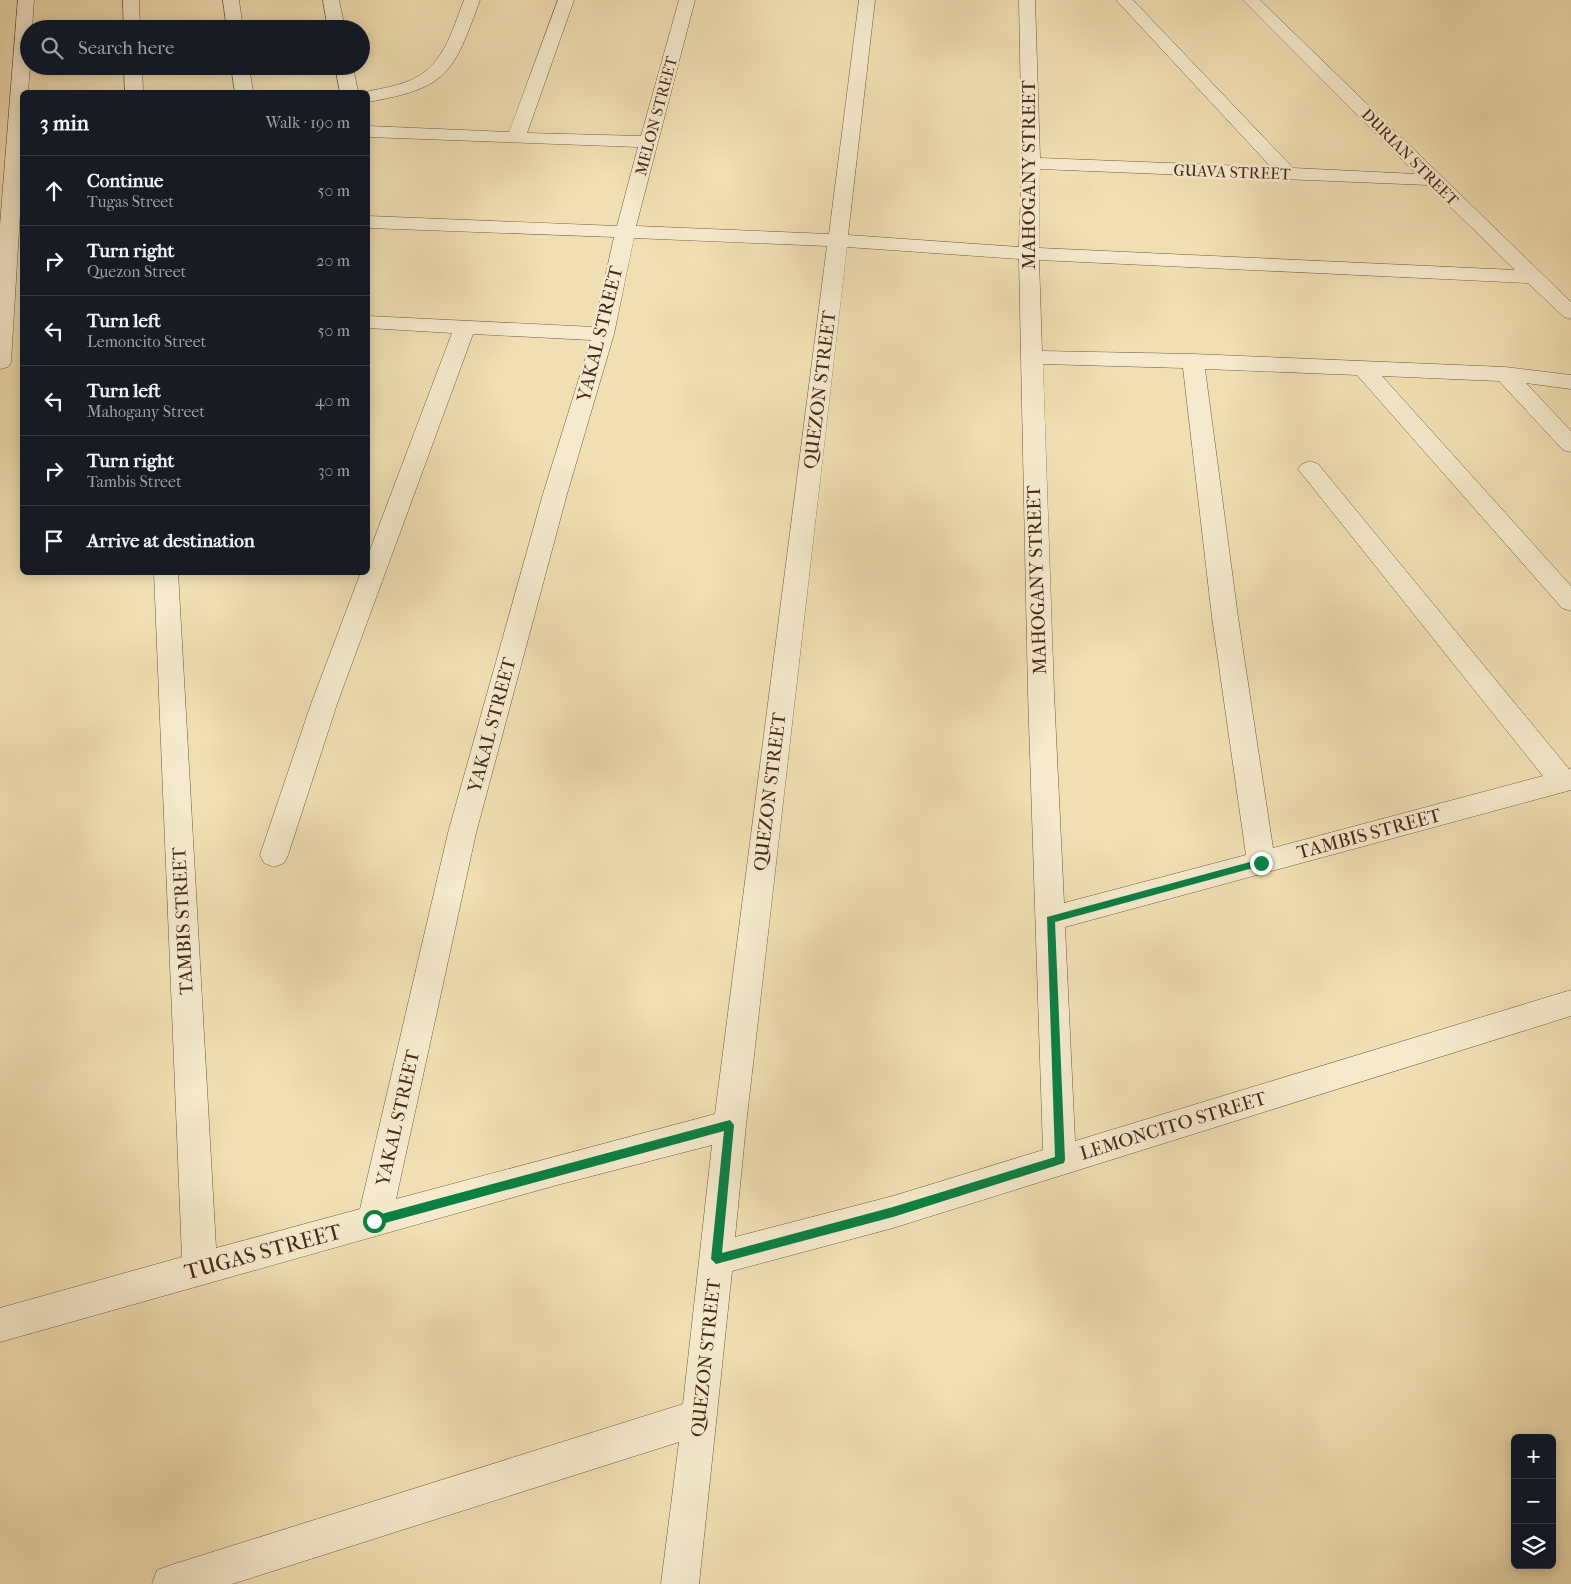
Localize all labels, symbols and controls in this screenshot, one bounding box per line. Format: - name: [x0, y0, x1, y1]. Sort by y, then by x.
- search box: [20, 20, 370, 75]
- icon: search: [38, 34, 66, 62]
- text: Search here: [78, 37, 174, 59]
- street label: MELON STREET: [631, 54, 681, 178]
- street label: MAHOGANY STREET: [1018, 80, 1040, 270]
- street label: DURIAN STREET: [1358, 105, 1463, 210]
- text: 3 min: [40, 111, 89, 135]
- text: Walk · 190 m: [266, 113, 350, 132]
- street label: GUAVA STREET: [1173, 160, 1291, 184]
- text: Continue: [87, 170, 163, 192]
- icon: ahead: [40, 177, 68, 205]
- text: 50 m: [318, 181, 350, 200]
- text: Tugas Street: [87, 192, 174, 211]
- text: Turn right: [87, 240, 174, 262]
- icon: right: [40, 247, 68, 275]
- text: 20 m: [316, 251, 350, 270]
- text: Quezon Street: [87, 262, 186, 281]
- street label: YAKAL STREET: [572, 264, 628, 405]
- street label: QUEZON STREET: [799, 309, 841, 470]
- text: Turn left: [87, 310, 161, 332]
- icon: left: [40, 317, 68, 345]
- text: 50 m: [318, 321, 350, 340]
- text: Lemoncito Street: [87, 332, 206, 351]
- text: Turn left: [87, 380, 161, 402]
- icon: left: [40, 387, 68, 415]
- text: 40 m: [315, 391, 350, 410]
- text: Mahogany Street: [87, 402, 205, 421]
- text: Turn right: [87, 450, 174, 472]
- icon: right: [40, 457, 68, 485]
- text: 30 m: [318, 461, 350, 480]
- text: Tambis Street: [87, 472, 182, 491]
- street label: MAHOGANY STREET: [1023, 485, 1051, 675]
- icon: arrive: [40, 527, 68, 555]
- text: Arrive at destination: [87, 530, 255, 552]
- street label: YAKAL STREET: [463, 655, 521, 796]
- street label: QUEZON STREET: [749, 711, 791, 872]
- street label: TAMBIS STREET: [1295, 804, 1443, 864]
- street label: TAMBIS STREET: [168, 846, 198, 995]
- route end: [1250, 852, 1273, 875]
- street label: YAKAL STREET: [371, 1048, 424, 1189]
- street label: LEMONCITO STREET: [1077, 1087, 1269, 1165]
- route start: [363, 1210, 386, 1233]
- street label: TUGAS STREET: [182, 1218, 345, 1285]
- street label: QUEZON STREET: [687, 1277, 725, 1438]
- map controls: [1511, 1434, 1556, 1569]
- button: +: [1511, 1434, 1556, 1479]
- button: −: [1511, 1479, 1556, 1524]
- button: layers: [1511, 1524, 1556, 1569]

